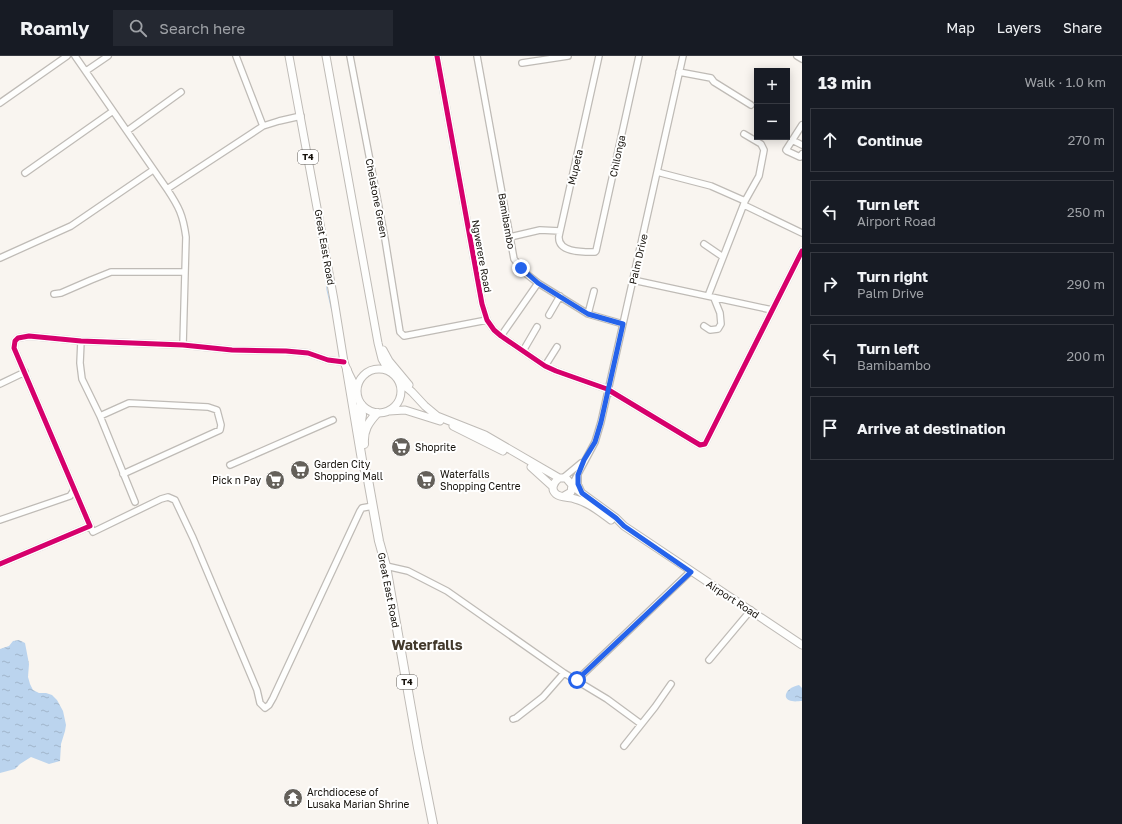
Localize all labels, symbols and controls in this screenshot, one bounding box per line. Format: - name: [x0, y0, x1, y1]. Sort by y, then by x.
- search box: [113, 10, 393, 46]
- text: Roamly: [20, 16, 89, 39]
- icon: search: [127, 17, 149, 39]
- text: Search here: [159, 19, 245, 37]
- text: Map: [946, 19, 975, 36]
- text: Layers: [997, 19, 1041, 36]
- text: Share: [1063, 19, 1102, 36]
- map controls: [754, 68, 790, 140]
- button: +: [754, 68, 790, 104]
- text: 13 min: [818, 72, 871, 93]
- text: Walk · 1.0 km: [1024, 74, 1106, 90]
- button: −: [754, 104, 790, 140]
- icon: ahead: [819, 129, 841, 151]
- text: Continue: [857, 131, 923, 149]
- text: 270 m: [1068, 132, 1105, 148]
- street label: Chilonga: [607, 134, 627, 178]
- street label: Mupeta: [565, 148, 585, 186]
- road number: T4: [298, 150, 318, 164]
- street label: Chelstone Green: [363, 157, 391, 239]
- street label: Bamibambo: [496, 192, 518, 250]
- text: Turn left: [857, 195, 919, 213]
- icon: left: [819, 201, 841, 223]
- text: 250 m: [1067, 204, 1105, 220]
- street label: Great East Road: [312, 208, 338, 286]
- text: Airport Road: [857, 213, 936, 229]
- street label: Ngwerere Road: [470, 219, 494, 293]
- street label: Palm Drive: [626, 232, 650, 285]
- route end: [512, 259, 530, 277]
- text: Turn right: [857, 267, 928, 285]
- icon: right: [819, 273, 841, 295]
- text: 290 m: [1067, 276, 1105, 292]
- text: Palm Drive: [857, 285, 924, 301]
- text: Turn left: [857, 339, 919, 357]
- icon: left: [819, 345, 841, 367]
- text: 200 m: [1067, 348, 1105, 364]
- text: Bamibambo: [857, 357, 931, 373]
- icon: arrive: [819, 417, 841, 439]
- text: Arrive at destination: [857, 419, 1006, 437]
- supermarket icon: Shoprite: [390, 436, 412, 458]
- place label: Shoprite: [415, 441, 456, 453]
- place label: Garden City Shopping Mall: [314, 458, 383, 482]
- supermarket icon: Garden City Shopping Mall: [289, 459, 311, 481]
- place label: Waterfalls Shopping Centre: [440, 468, 521, 492]
- supermarket icon: Pick n Pay: [264, 469, 286, 491]
- supermarket icon: Waterfalls Shopping Centre: [415, 469, 437, 491]
- place label: Pick n Pay: [212, 474, 261, 486]
- street label: Great East Road: [376, 551, 402, 629]
- street label: Airport Road: [704, 577, 762, 621]
- district label: Waterfalls: [391, 636, 463, 653]
- route start: [568, 671, 586, 689]
- road number: T4: [397, 675, 417, 689]
- place label: Archdiocese of Lusaka Marian Shrine: [307, 786, 410, 810]
- temple icon: Archdiocese of Lusaka Marian Shrine: [282, 787, 304, 809]

